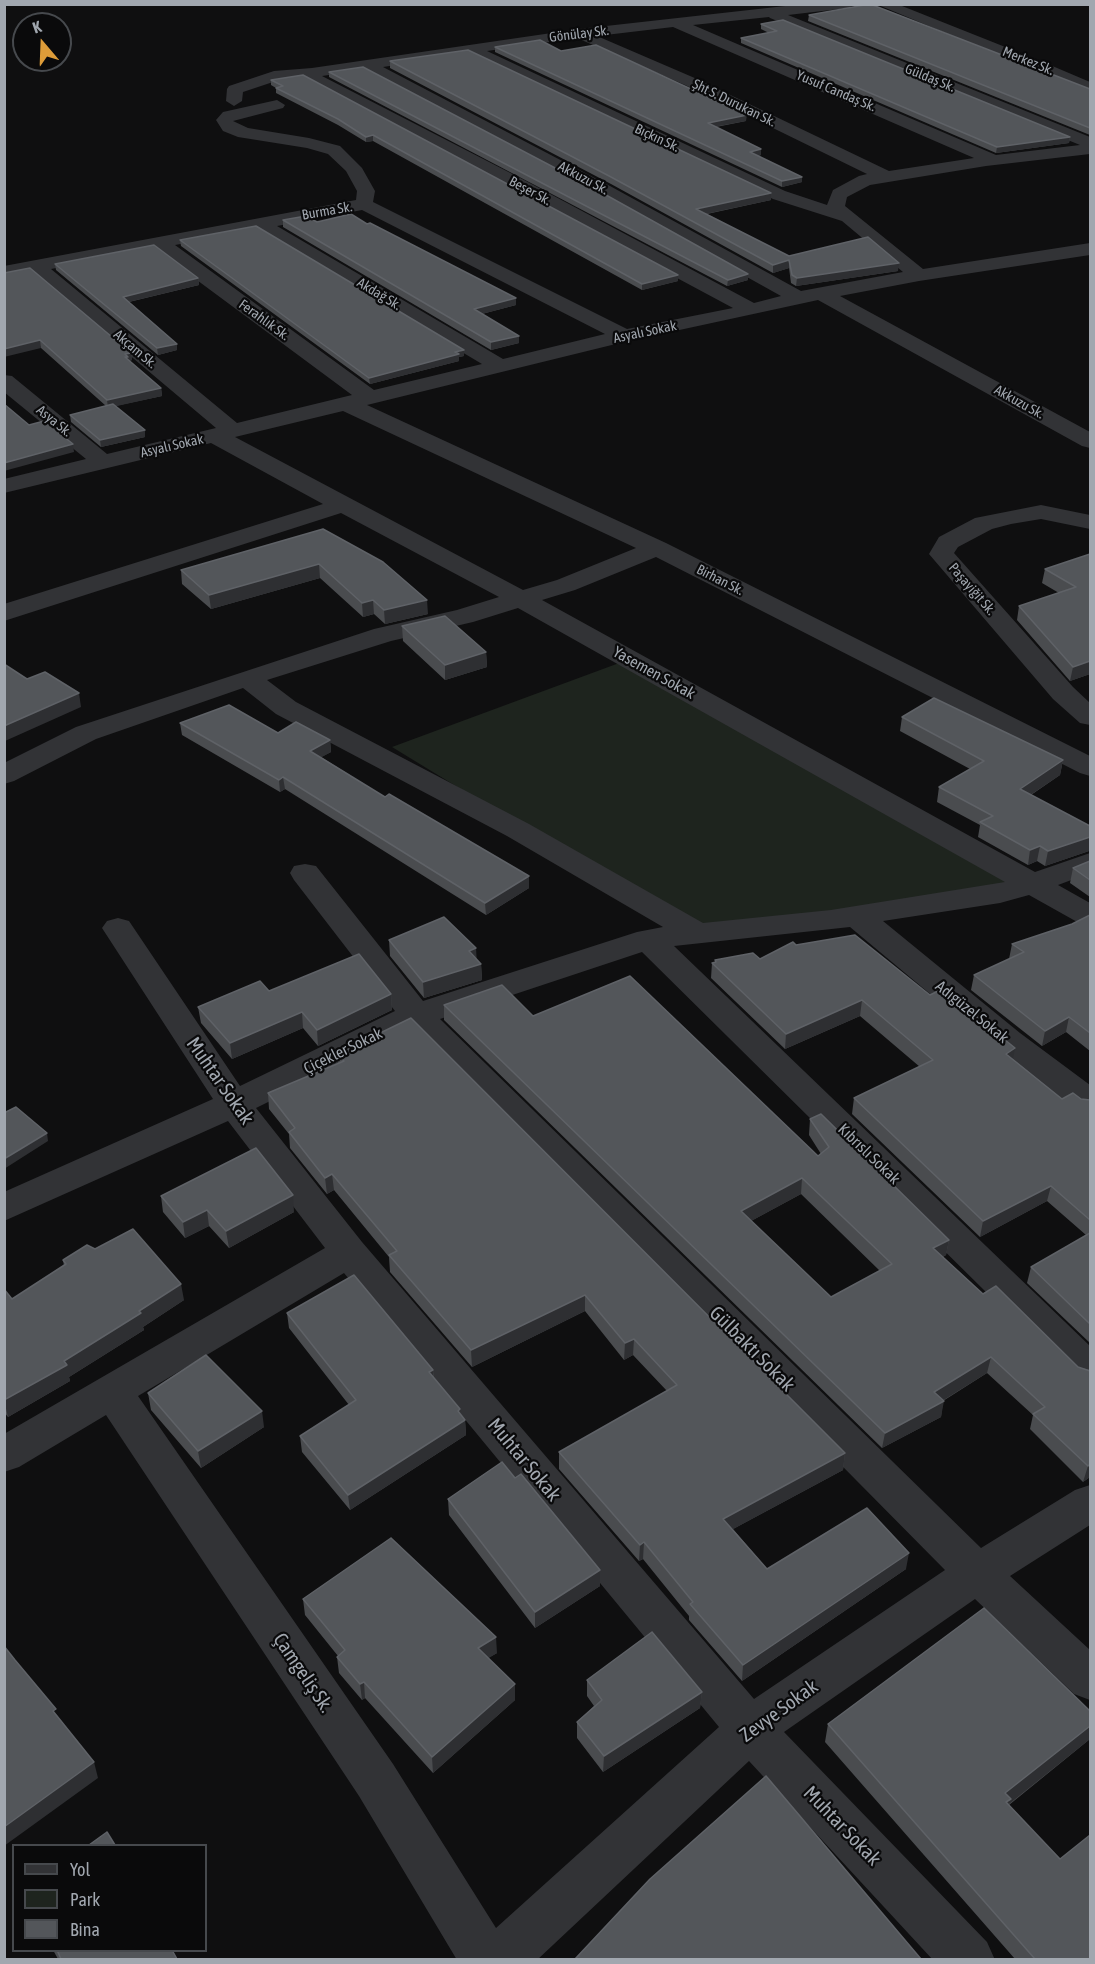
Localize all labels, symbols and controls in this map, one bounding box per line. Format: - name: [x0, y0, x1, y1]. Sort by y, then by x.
- north arrow: [12, 12, 72, 72]
- text: K: [30, 17, 43, 37]
- street label: Gönülay Sk.: [548, 22, 610, 46]
- street label: Merkez Sk.: [1000, 43, 1056, 79]
- street label: Güldaş Sk.: [903, 60, 957, 96]
- street label: Yusuf Candaş Sk.: [794, 67, 878, 115]
- street label: Şht S. Durukan Sk.: [690, 76, 778, 130]
- street label: Bıçkın Sk.: [632, 120, 682, 156]
- street label: Akkuzu Sk.: [555, 158, 611, 198]
- street label: Beşer Sk.: [506, 173, 554, 209]
- street label: Burma Sk.: [301, 198, 353, 224]
- street label: Akdağ Sk.: [354, 274, 404, 314]
- street label: Ferahlık Sk.: [235, 296, 293, 344]
- street label: Asyalı Sokak: [612, 317, 678, 347]
- street label: Akçam Sk.: [110, 326, 160, 372]
- street label: Akkuzu Sk.: [991, 382, 1047, 422]
- street label: Asya Sk.: [33, 402, 75, 440]
- street label: Asyalı Sokak: [139, 431, 205, 461]
- street label: Paşayiğit Sk.: [945, 560, 999, 618]
- street label: Birhan Sk.: [694, 561, 746, 599]
- street label: Yasemen Sokak: [610, 643, 698, 703]
- street label: Adıgüzel Sokak: [931, 977, 1013, 1047]
- street label: Çiçekler Sokak: [301, 1024, 385, 1078]
- street label: Muhtar Sokak: [181, 1033, 259, 1129]
- street label: Kıbrıslı Sokak: [834, 1120, 904, 1188]
- street label: Gülbaktı Sokak: [704, 1301, 800, 1397]
- street label: Muhtar Sokak: [482, 1414, 566, 1506]
- street label: Çamgeliş Sk.: [268, 1629, 338, 1717]
- street label: Zevye Sokak: [735, 1675, 823, 1747]
- street label: Muhtar Sokak: [798, 1781, 886, 1871]
- legend: [12, 1844, 207, 1952]
- text: Yol: [70, 1859, 90, 1880]
- text: Park: [70, 1889, 100, 1910]
- text: Bina: [70, 1919, 100, 1940]

